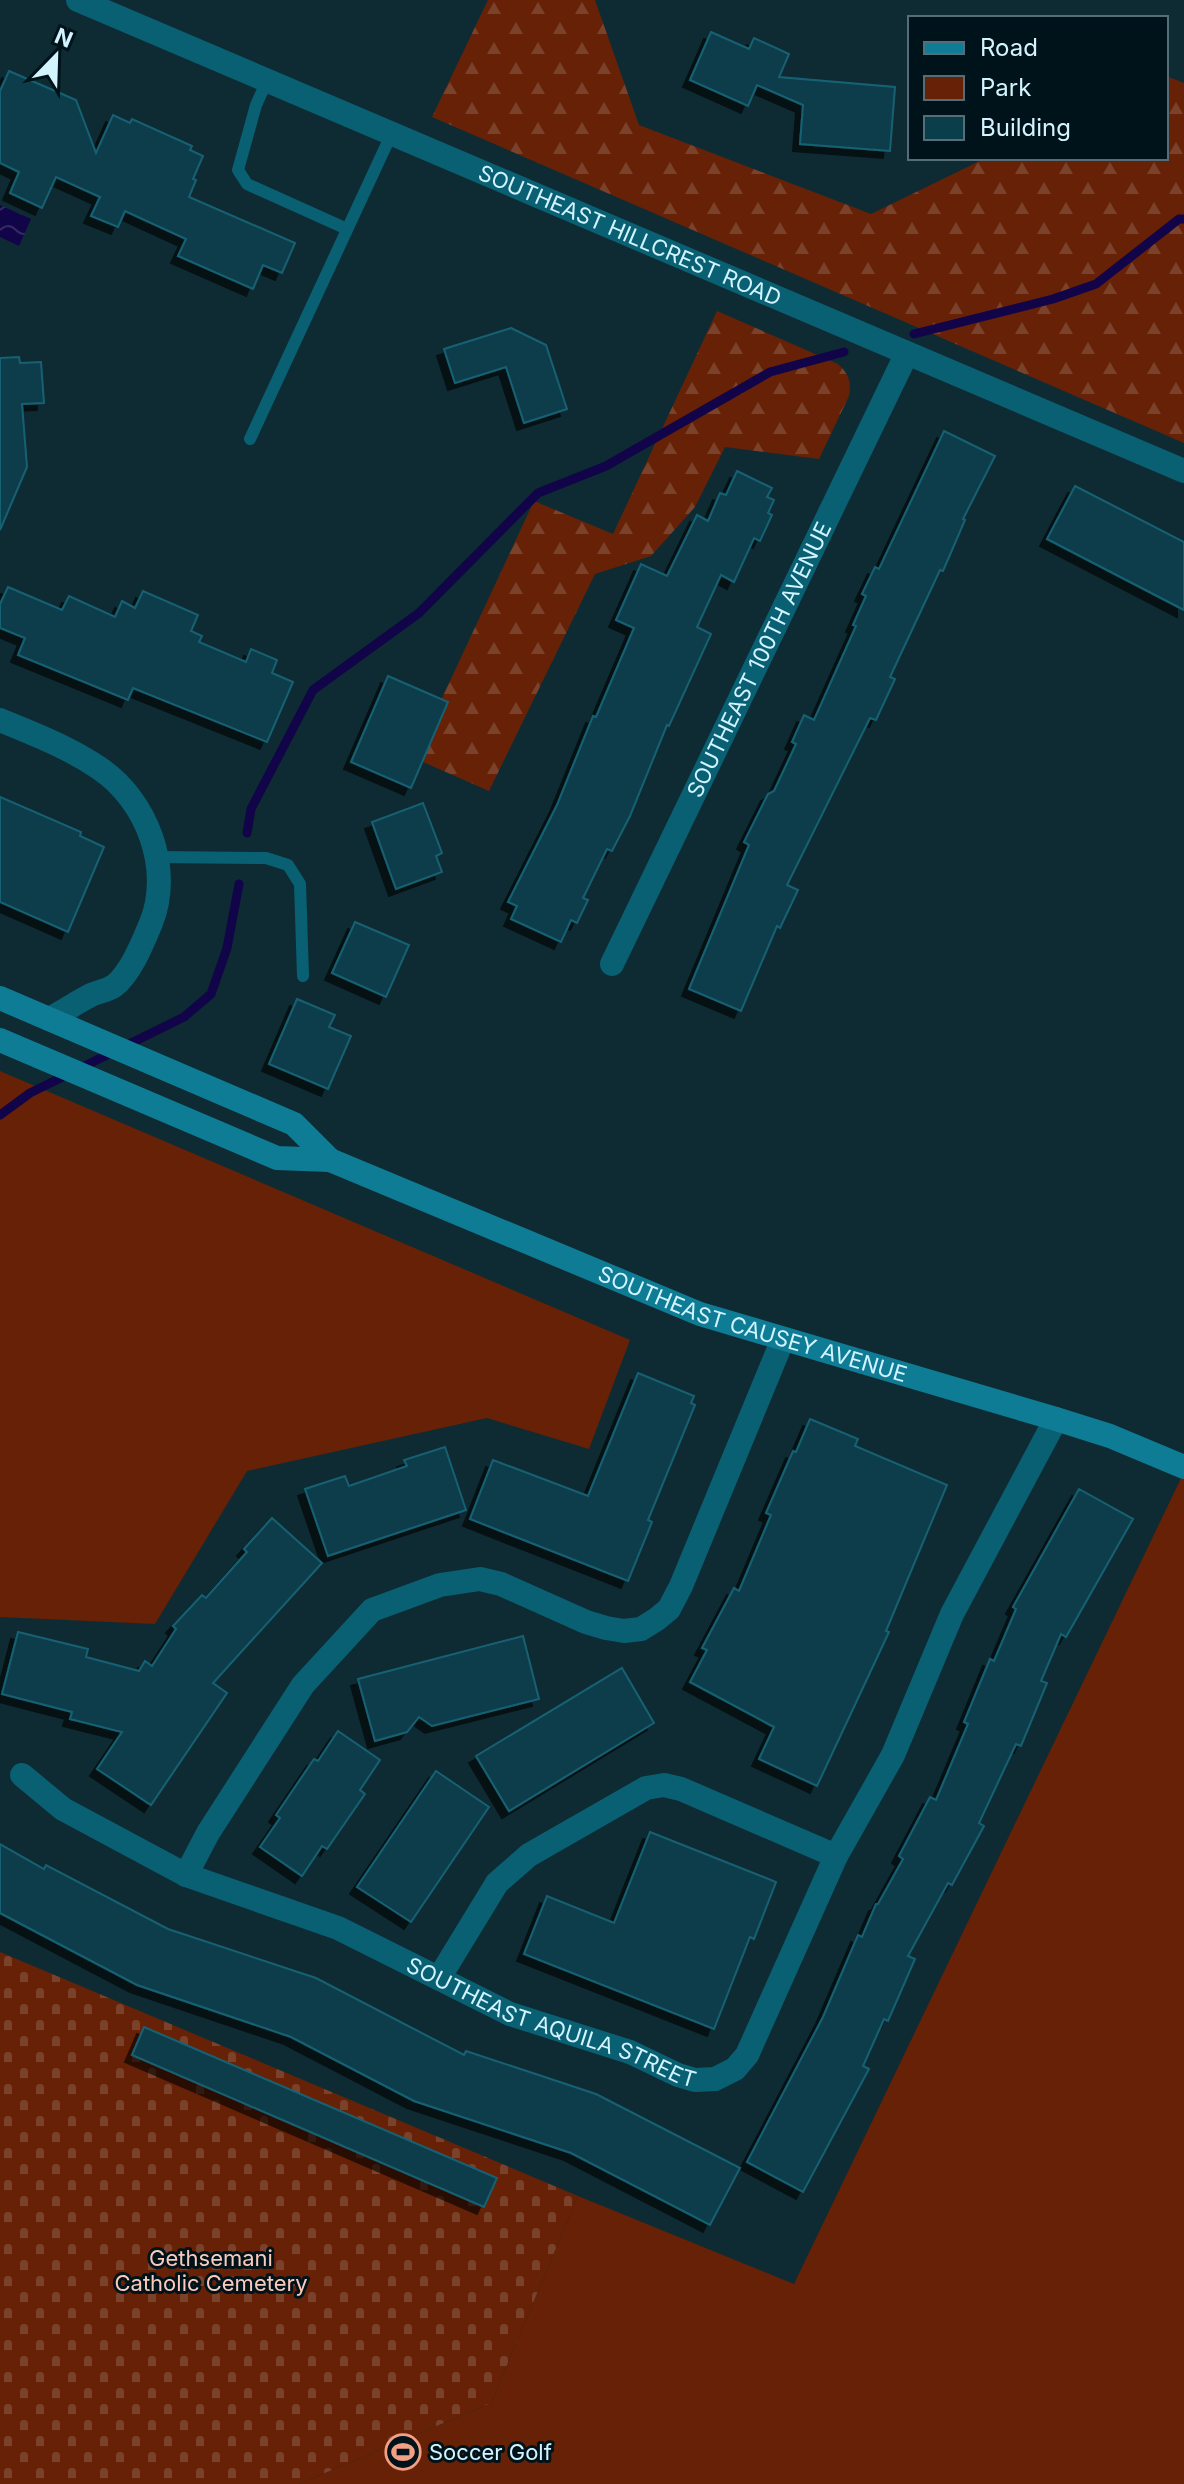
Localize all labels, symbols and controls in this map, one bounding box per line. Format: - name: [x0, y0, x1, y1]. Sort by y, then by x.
- north arrow: [16, 16, 96, 96]
- legend: [908, 16, 1168, 160]
- text: N: [51, 22, 77, 53]
- text: Road: [980, 33, 1038, 62]
- text: Park: [980, 73, 1031, 102]
- text: Building: [980, 113, 1071, 142]
- street label: SOUTHEAST HILLCREST ROAD: [475, 159, 785, 311]
- street label: SOUTHEAST 100TH AVENUE: [681, 518, 836, 802]
- street label: SOUTHEAST CAUSEY AVENUE: [594, 1260, 910, 1387]
- street label: SOUTHEAST AQUILA STREET: [402, 1951, 699, 2093]
- park label: Gethsemani Catholic Cemetery: [114, 2245, 308, 2296]
- sports icon: Soccer Golf: [384, 2433, 422, 2471]
- place label: Soccer Golf: [429, 2439, 552, 2465]

